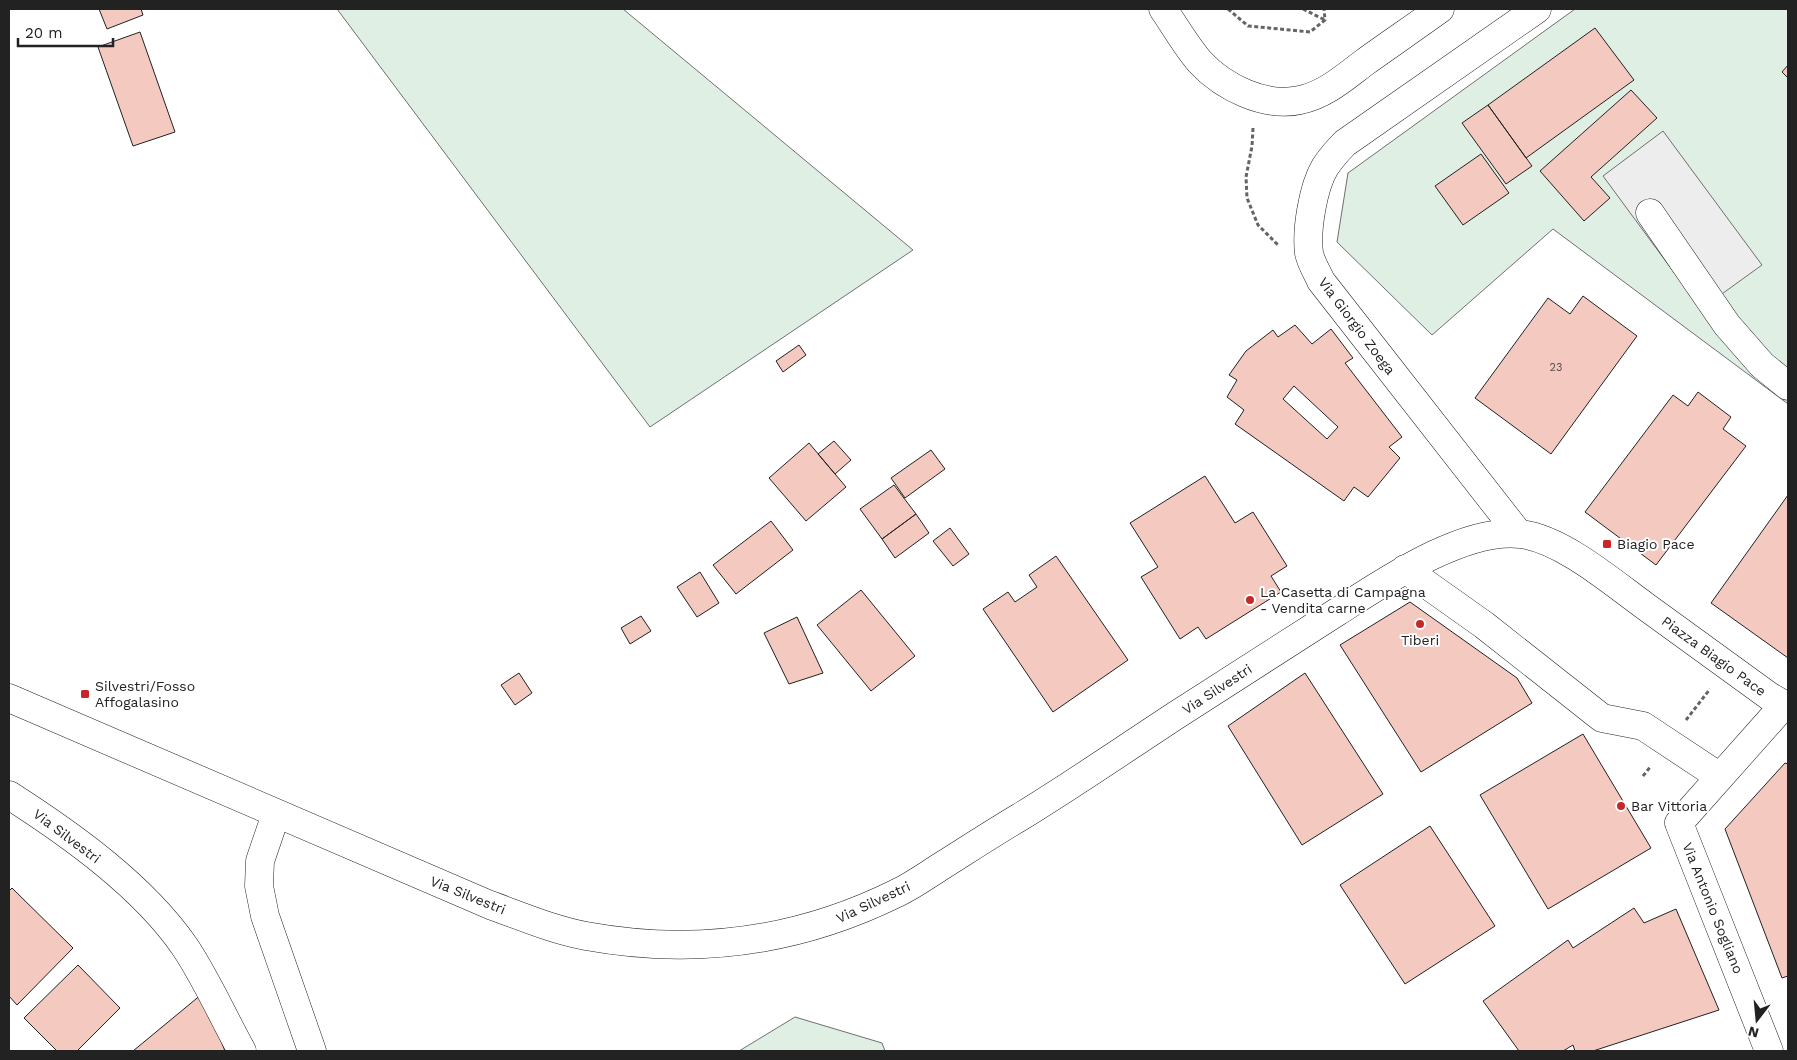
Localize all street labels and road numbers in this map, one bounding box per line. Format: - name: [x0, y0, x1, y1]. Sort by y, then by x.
- street label: Via Giorgio Zoega: [1315, 274, 1399, 378]
- street label: Piazza Biagio Pace: [1659, 613, 1769, 699]
- street label: Via Silvestri: [1179, 661, 1255, 717]
- street label: Via Silvestri: [30, 806, 104, 866]
- street label: Via Antonio Sogliano: [1679, 840, 1747, 976]
- street label: Via Silvestri: [428, 873, 508, 917]
- street label: Via Silvestri: [833, 878, 913, 926]

